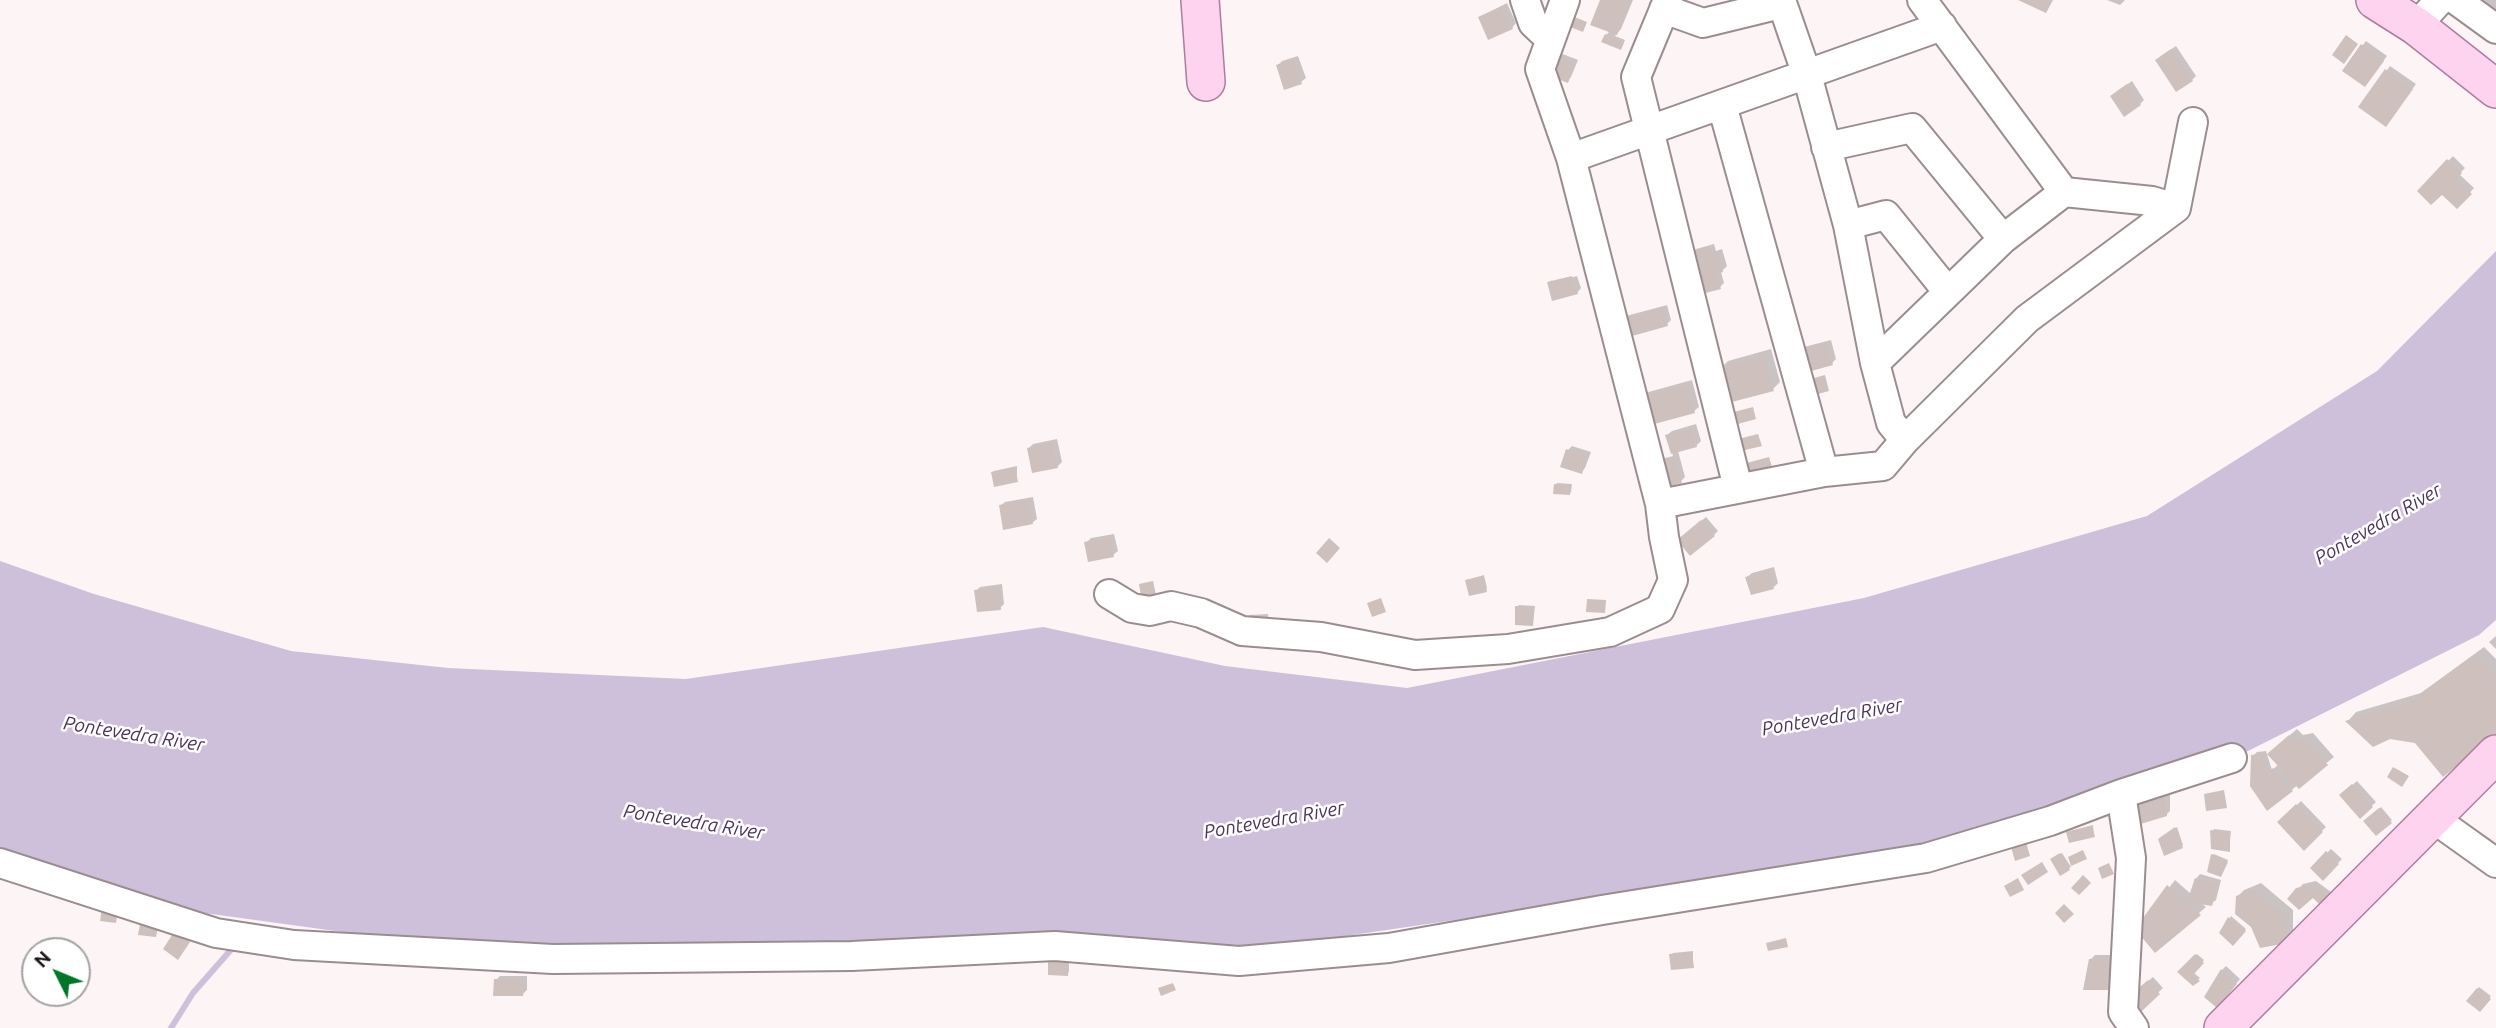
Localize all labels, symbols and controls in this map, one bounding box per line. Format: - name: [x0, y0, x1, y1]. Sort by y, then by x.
- water label: Pontevedra River: [2311, 479, 2445, 569]
- water label: Pontevedra River: [1760, 693, 1904, 741]
- water label: Pontevedra River: [62, 712, 206, 756]
- water label: Pontevedra River: [1202, 796, 1346, 844]
- water label: Pontevedra River: [622, 800, 766, 844]
- north arrow: [21, 937, 91, 1007]
- text: N: [29, 946, 55, 972]

